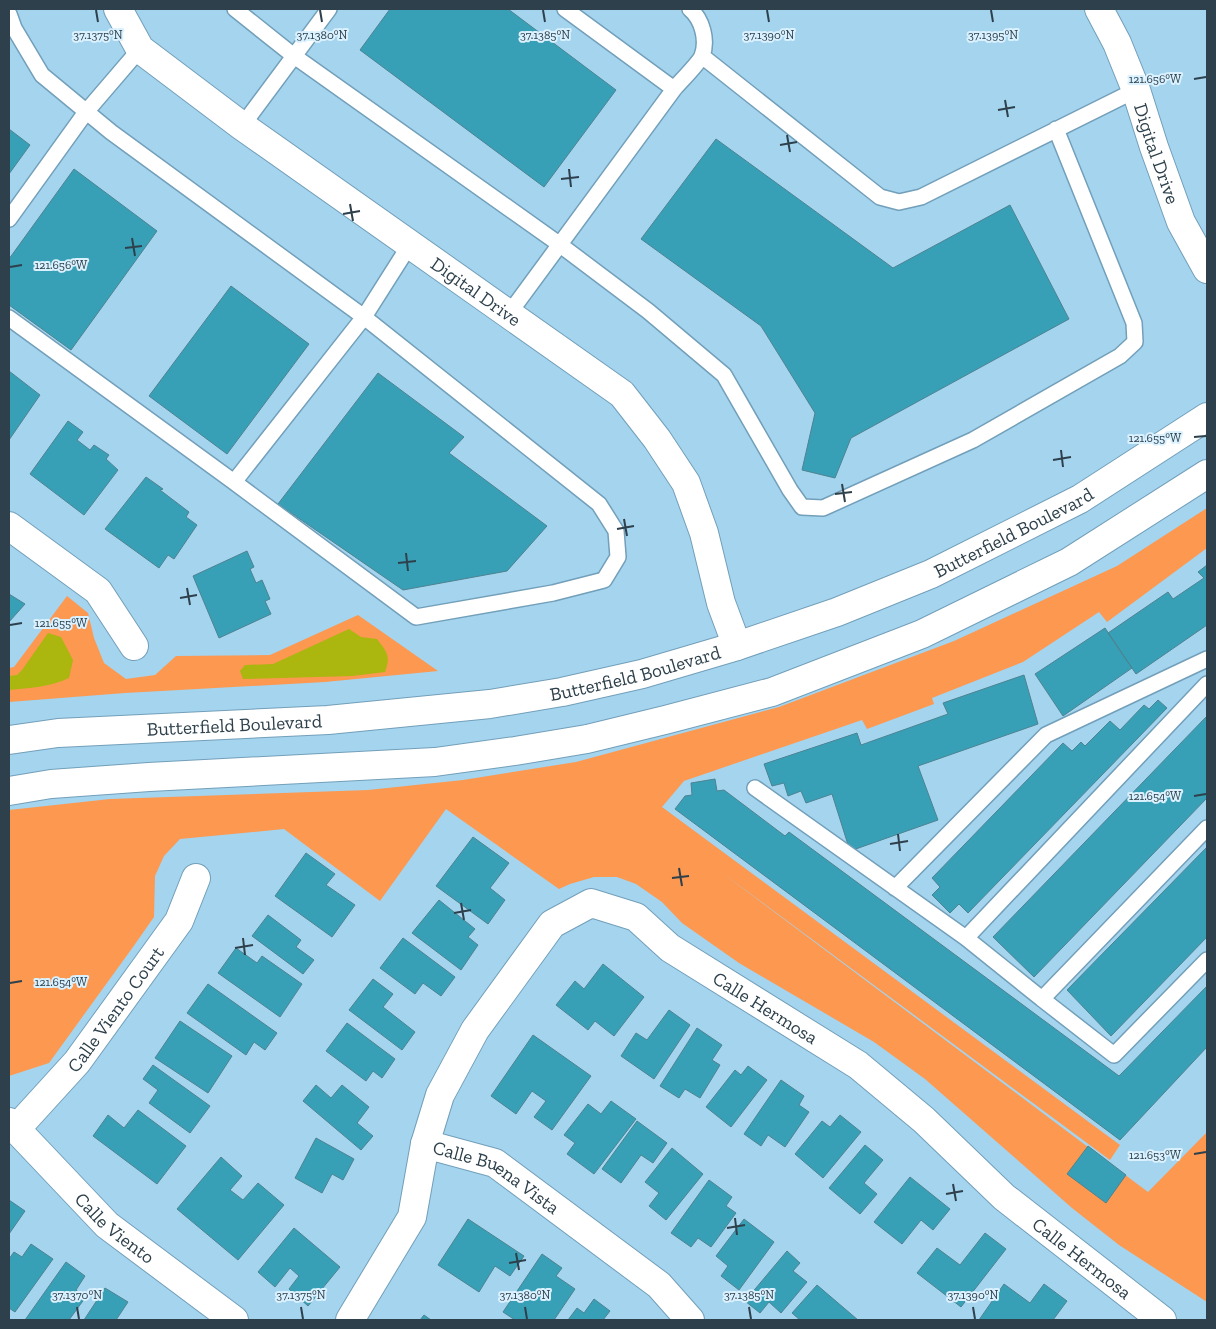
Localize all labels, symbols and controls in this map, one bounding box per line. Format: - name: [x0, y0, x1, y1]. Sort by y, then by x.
- text: 37.1375°N: [73, 28, 123, 42]
- text: 37.1380°N: [297, 28, 348, 42]
- text: 37.1385°N: [520, 28, 570, 42]
- text: 37.1390°N: [744, 28, 795, 42]
- text: 37.1395°N: [968, 28, 1018, 42]
- text: 121.656°W: [1129, 72, 1182, 86]
- street label: Digital Drive: [1129, 100, 1185, 207]
- street label: Digital Drive: [426, 252, 525, 331]
- text: 121.656°W: [35, 258, 88, 272]
- text: 121.655°W: [1129, 431, 1182, 445]
- street label: Butterfield Boulevard: [930, 482, 1098, 583]
- text: 121.655°W: [35, 616, 88, 630]
- street label: Butterfield Boulevard: [548, 640, 724, 706]
- street label: Butterfield Boulevard: [146, 709, 323, 741]
- text: 121.654°W: [1129, 789, 1182, 803]
- street label: Calle Viento Court: [62, 942, 169, 1077]
- street label: Calle Hermosa: [708, 967, 822, 1049]
- text: 121.654°W: [35, 975, 88, 989]
- street label: Calle Buena Vista: [430, 1136, 564, 1219]
- text: 121.653°W: [1129, 1148, 1182, 1162]
- street label: Calle Viento: [70, 1188, 159, 1269]
- street label: Calle Hermosa: [1028, 1213, 1136, 1304]
- text: 37.1370°N: [52, 1288, 102, 1302]
- text: 37.1375°N: [276, 1288, 326, 1302]
- text: 37.1380°N: [500, 1288, 551, 1302]
- text: 37.1385°N: [724, 1288, 774, 1302]
- text: 37.1390°N: [948, 1288, 999, 1302]

